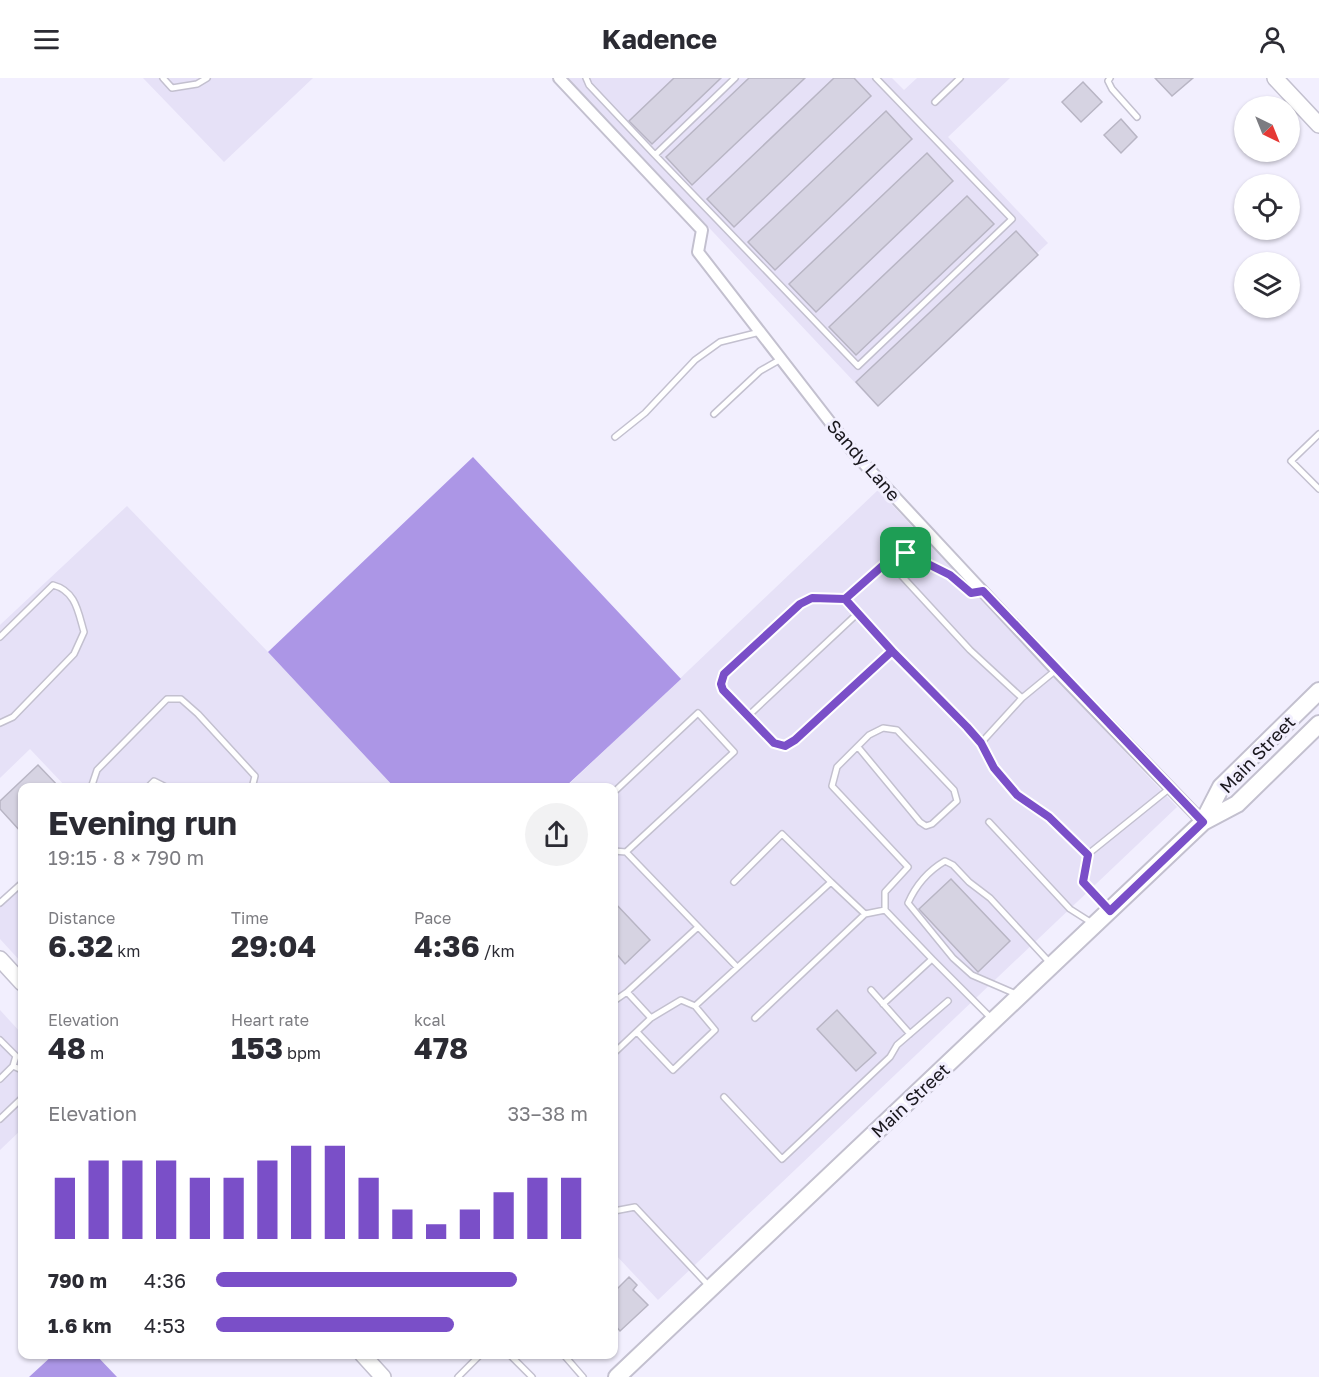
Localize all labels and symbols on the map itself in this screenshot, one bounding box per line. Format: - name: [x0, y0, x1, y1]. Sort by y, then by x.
- north arrow: [1234, 96, 1300, 162]
- street label: Sandy Lane: [823, 415, 905, 505]
- pin: [880, 527, 931, 578]
- street label: Main Street: [1215, 711, 1299, 797]
- street label: Main Street: [866, 1058, 954, 1142]

